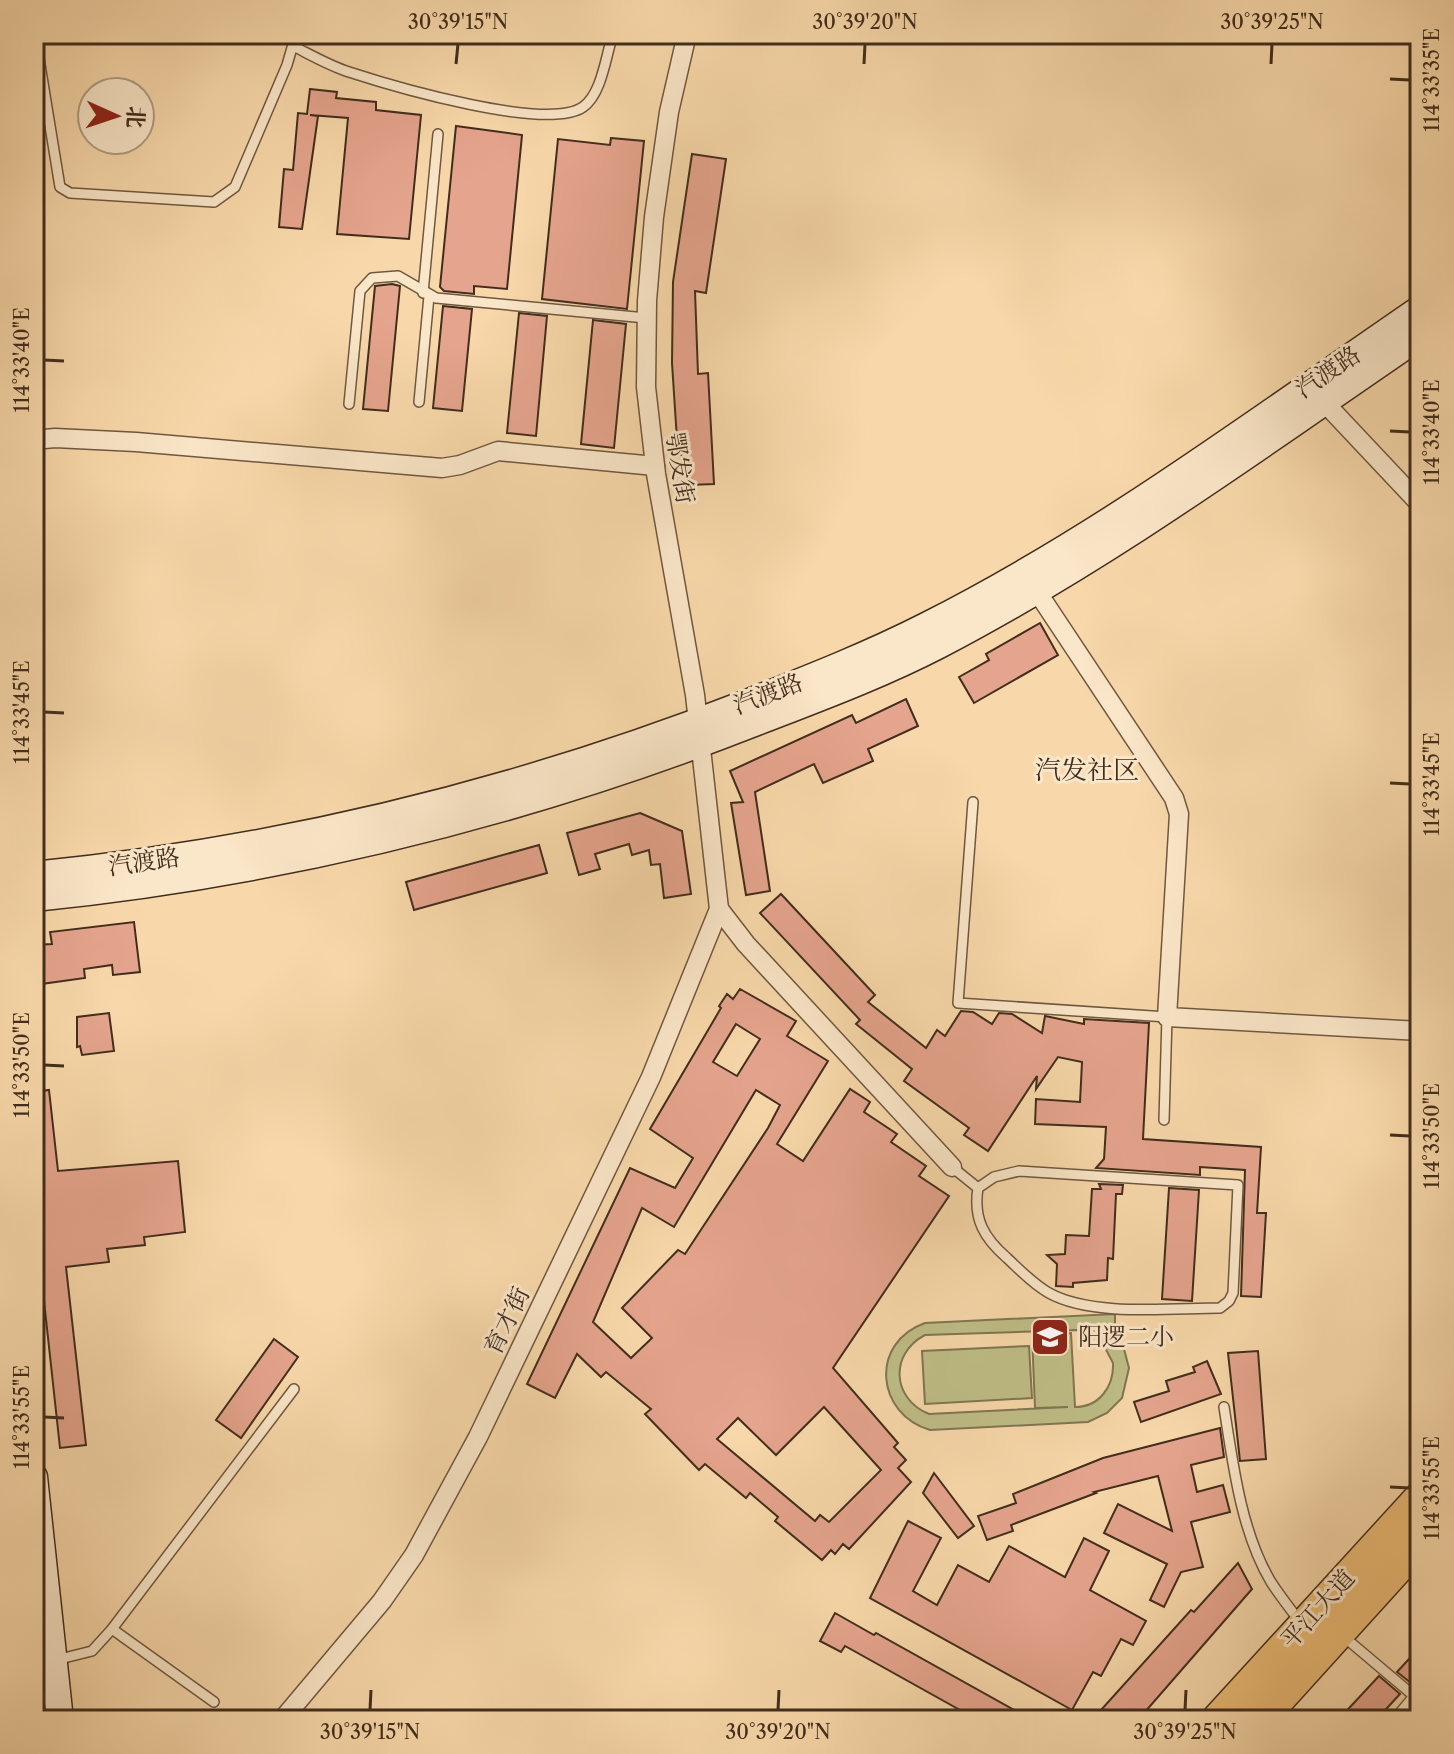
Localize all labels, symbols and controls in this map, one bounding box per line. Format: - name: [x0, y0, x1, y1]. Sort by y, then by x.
- text: 30°39'15"N: [408, 10, 508, 34]
- text: 30°39'20"N: [812, 10, 918, 34]
- text: 30°39'25"N: [1220, 10, 1324, 34]
- text: 114°33'35"E: [1420, 28, 1444, 132]
- north arrow: [76, 76, 156, 156]
- text: 北: [121, 105, 150, 129]
- text: 114°33'40"E: [10, 307, 34, 413]
- street label: 汽渡路: [1290, 339, 1366, 404]
- text: 114°33'40"E: [1420, 379, 1444, 485]
- street label: 鄂发街: [661, 430, 700, 506]
- text: 114°33'45"E: [10, 660, 34, 764]
- street label: 汽渡路: [729, 667, 807, 720]
- text: 114°33'45"E: [1420, 732, 1444, 836]
- district label: 汽发社区: [1035, 754, 1139, 786]
- street label: 汽渡路: [106, 842, 182, 881]
- text: 114°33'50"E: [10, 1012, 34, 1118]
- text: 114°33'50"E: [1420, 1083, 1444, 1189]
- street label: 育才街: [478, 1282, 535, 1359]
- school or university icon: 阳逻二小: [1029, 1316, 1071, 1358]
- place label: 阳逻二小: [1078, 1322, 1174, 1351]
- text: 114°33'55"E: [10, 1365, 34, 1469]
- text: 114°33'55"E: [1420, 1436, 1444, 1540]
- street label: 平江大道: [1275, 1563, 1361, 1654]
- text: 30°39'15"N: [320, 1720, 420, 1744]
- text: 30°39'20"N: [725, 1720, 831, 1744]
- text: 30°39'25"N: [1133, 1720, 1237, 1744]

